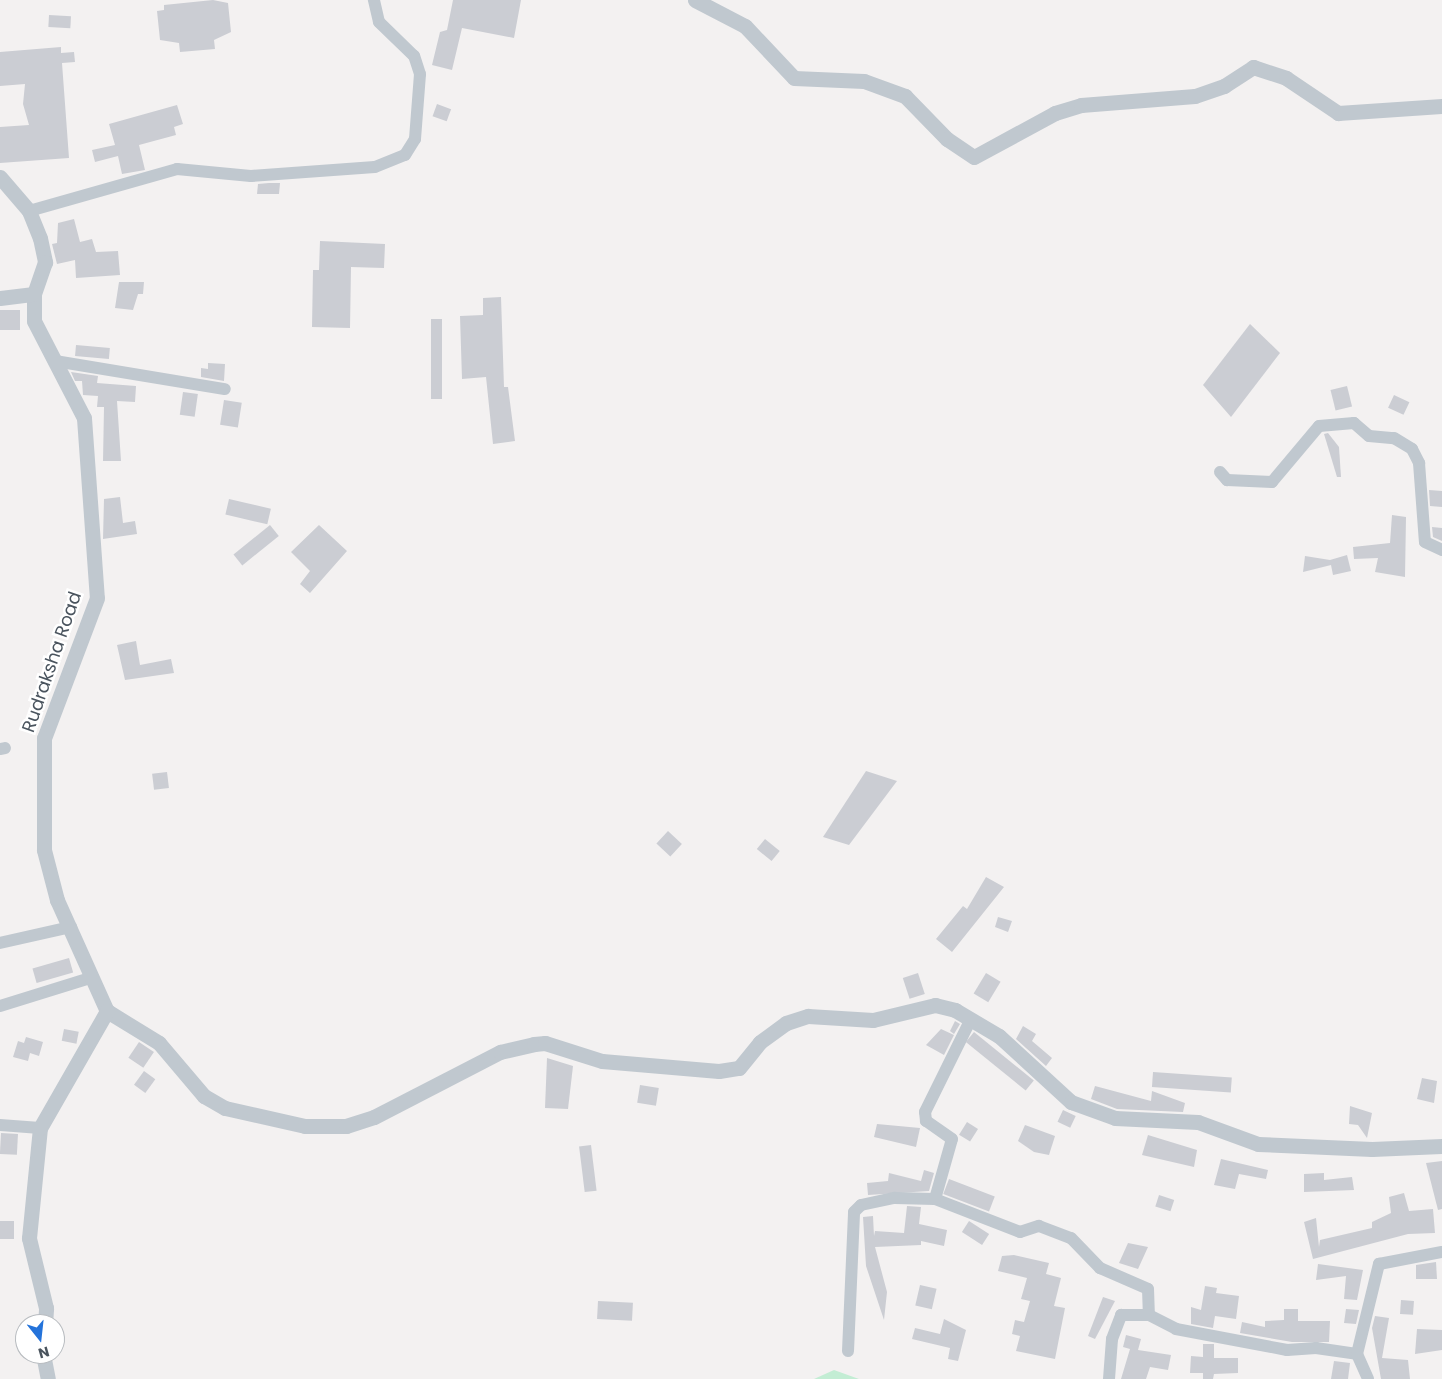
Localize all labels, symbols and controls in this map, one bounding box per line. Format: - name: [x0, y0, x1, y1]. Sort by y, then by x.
- street label: Rudraksha Road: [18, 589, 86, 735]
- north arrow: [15, 1314, 65, 1364]
- text: N: [36, 1341, 52, 1364]

